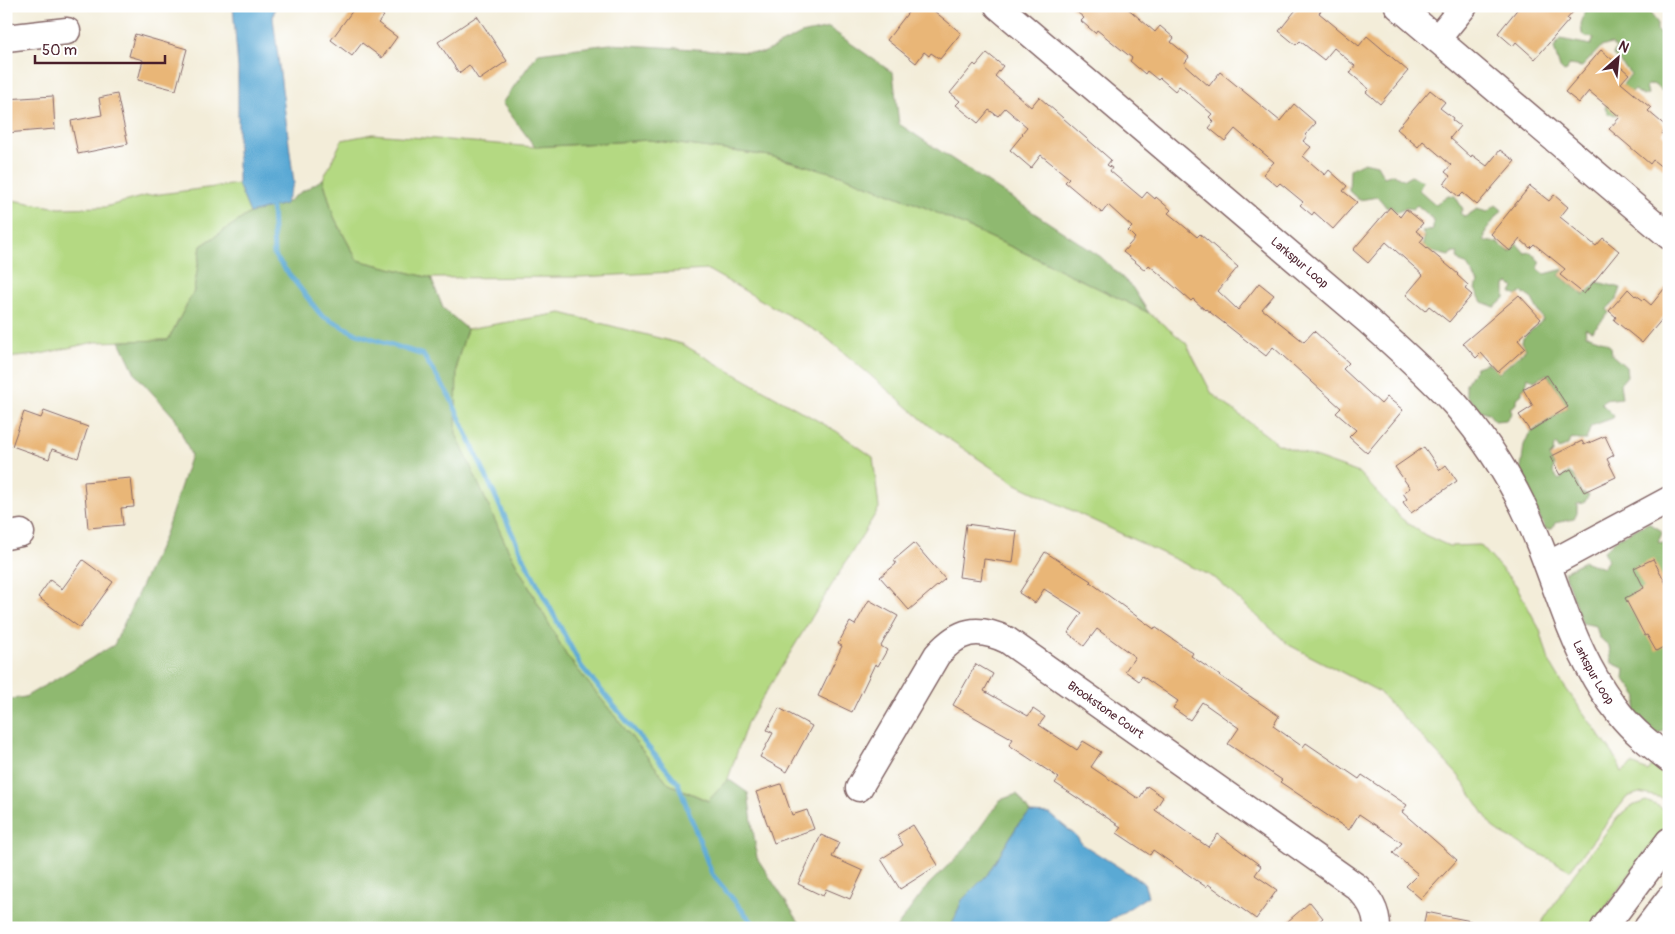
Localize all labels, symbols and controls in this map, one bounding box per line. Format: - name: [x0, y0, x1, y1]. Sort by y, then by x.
- scale bar: [35, 32, 165, 64]
- north arrow: [1592, 32, 1642, 82]
- text: N: [1616, 37, 1632, 57]
- text: 50 m: [42, 41, 77, 60]
- street label: Larkspur Loop: [1268, 234, 1332, 292]
- street label: Larkspur Loop: [1570, 638, 1618, 708]
- street label: Brookstone Court: [1065, 678, 1147, 742]

